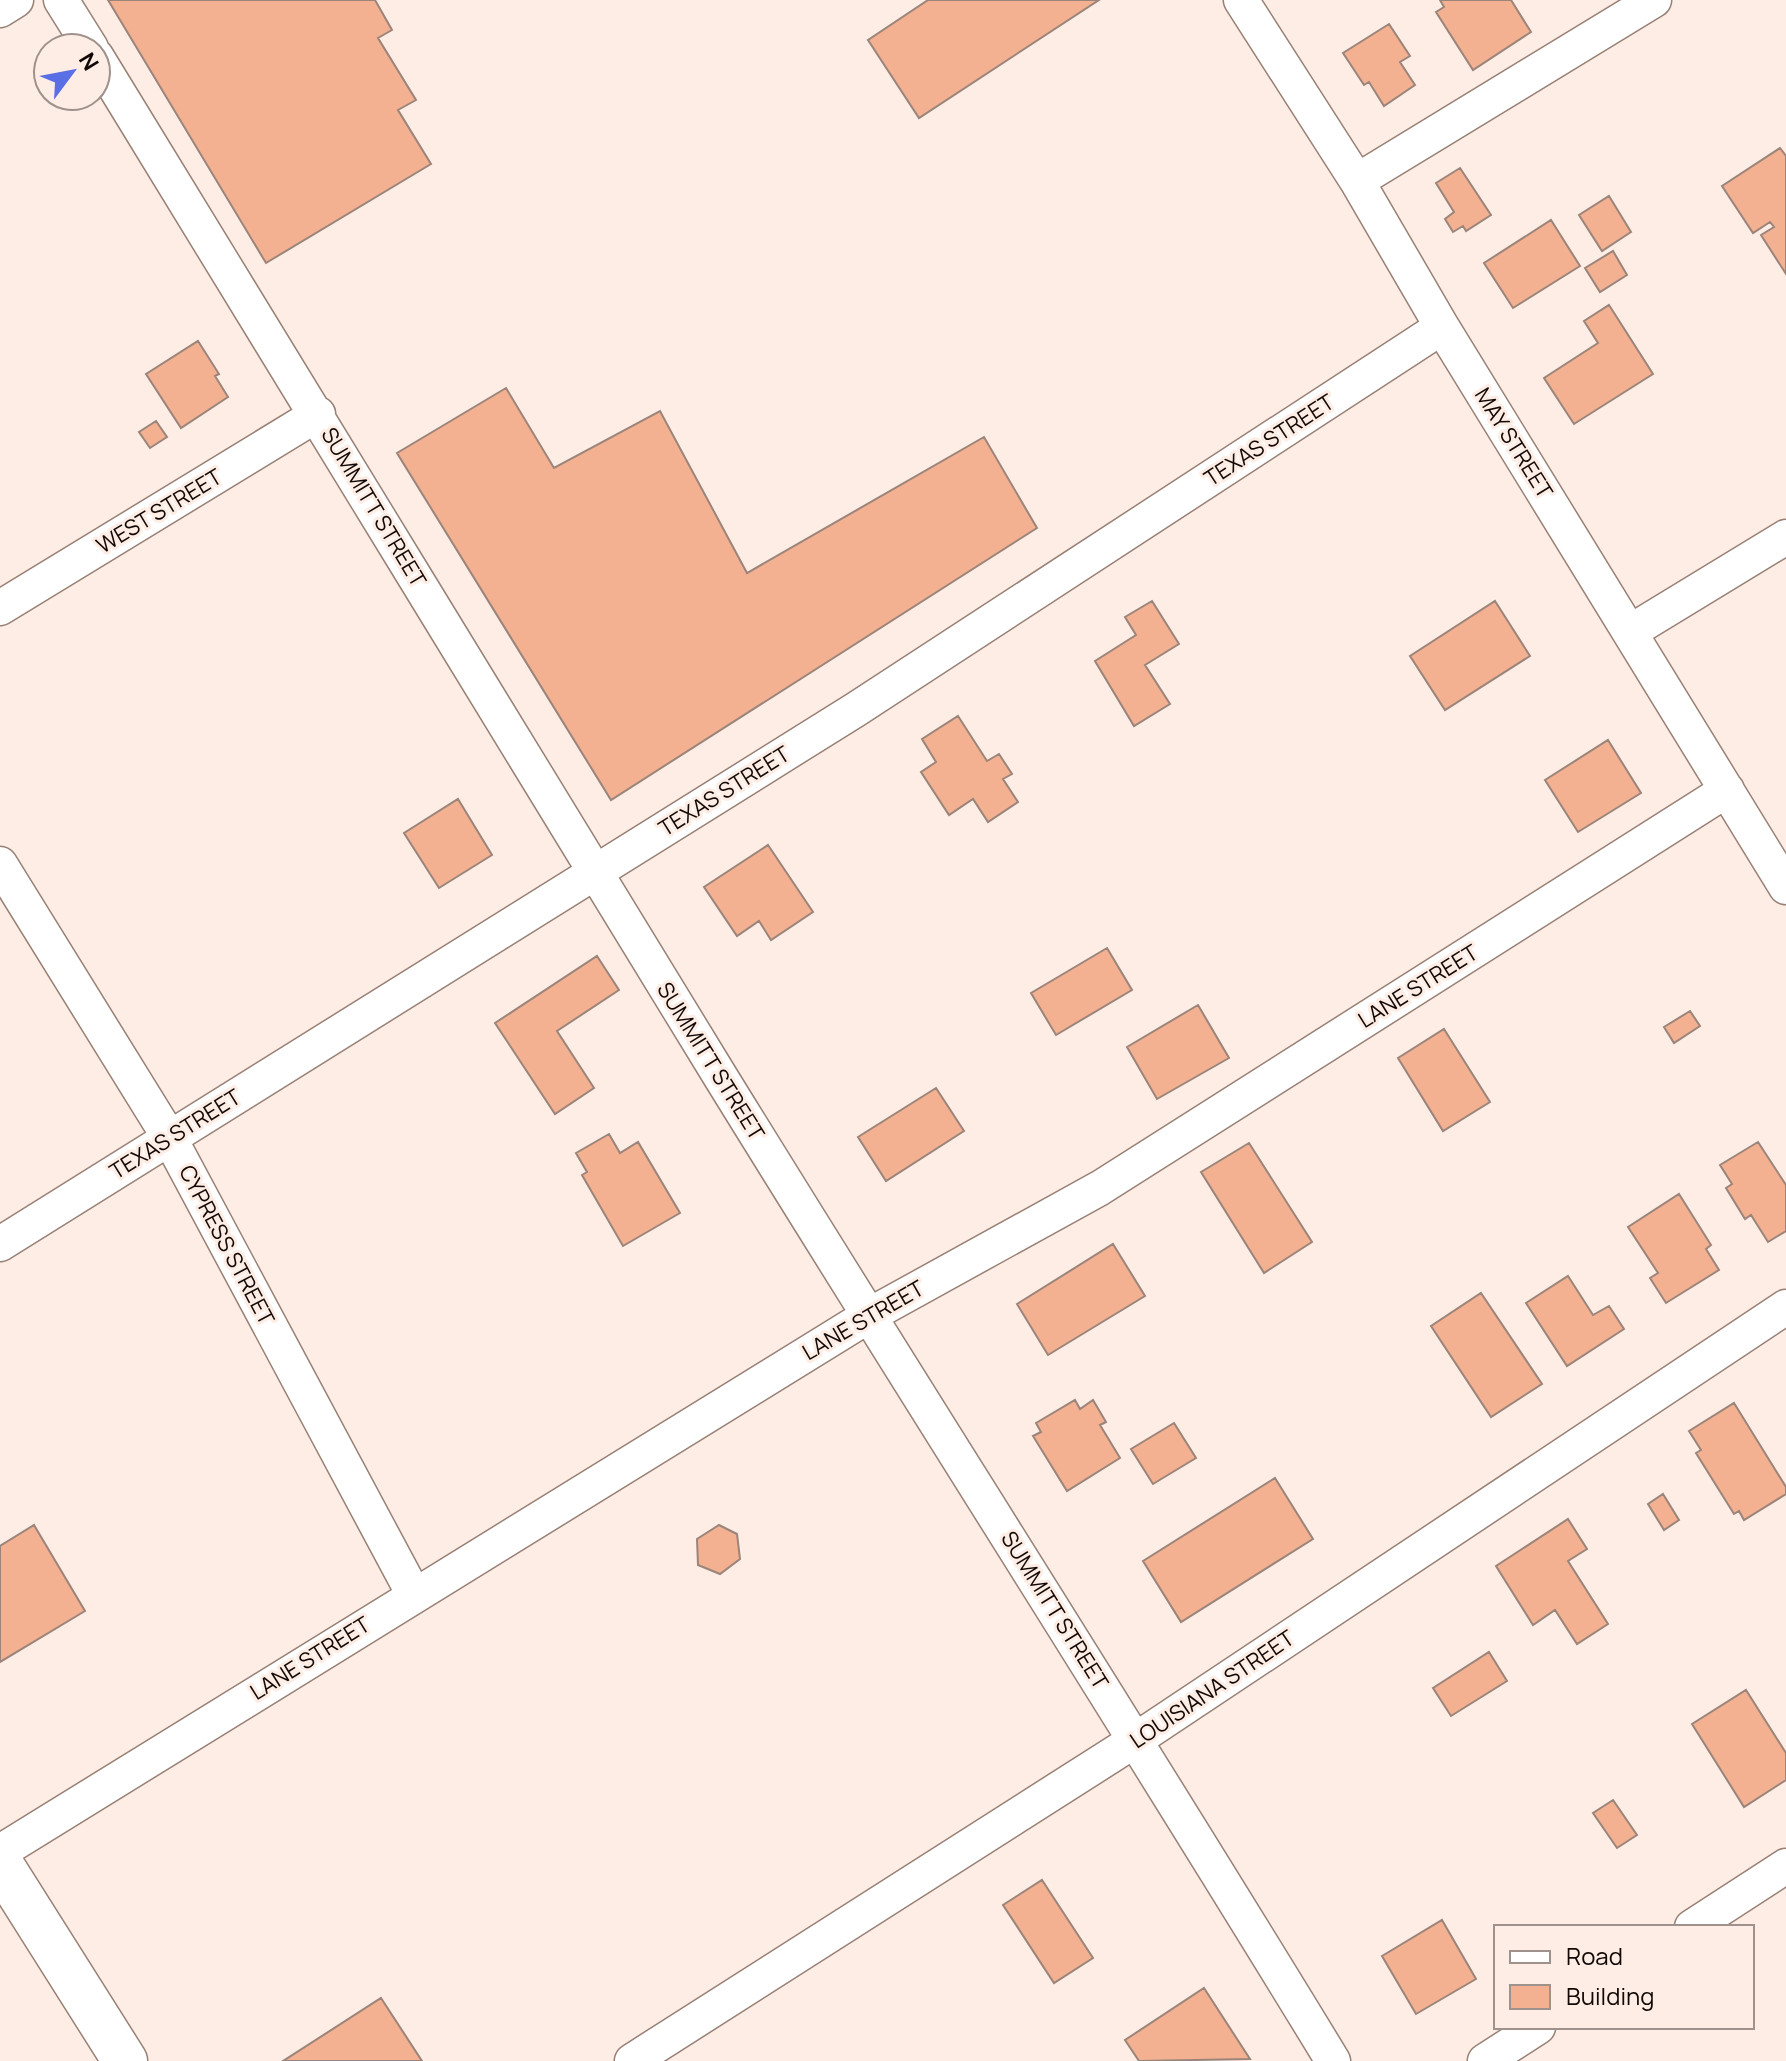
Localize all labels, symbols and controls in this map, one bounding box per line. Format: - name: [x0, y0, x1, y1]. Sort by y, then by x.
- north arrow: [32, 32, 112, 112]
- text: N: [72, 47, 106, 76]
- street label: MAY STREET: [1468, 382, 1560, 504]
- street label: TEXAS STREET: [1198, 387, 1340, 493]
- street label: SUMMITT STREET: [314, 422, 434, 592]
- street label: WEST STREET: [91, 462, 227, 560]
- street label: TEXAS STREET: [653, 739, 795, 843]
- street label: LANE STREET: [1352, 937, 1484, 1035]
- street label: SUMMITT STREET: [650, 976, 772, 1146]
- street label: TEXAS STREET: [104, 1082, 246, 1186]
- street label: CYPRESS STREET: [172, 1160, 282, 1330]
- street label: LANE STREET: [797, 1273, 929, 1367]
- street label: SUMMITT STREET: [994, 1525, 1116, 1695]
- street label: LANE STREET: [244, 1609, 376, 1707]
- street label: LOUISIANA STREET: [1124, 1623, 1300, 1755]
- legend: [1494, 1925, 1754, 2029]
- text: Road: [1566, 1939, 1623, 1972]
- text: Building: [1566, 1979, 1654, 2012]

